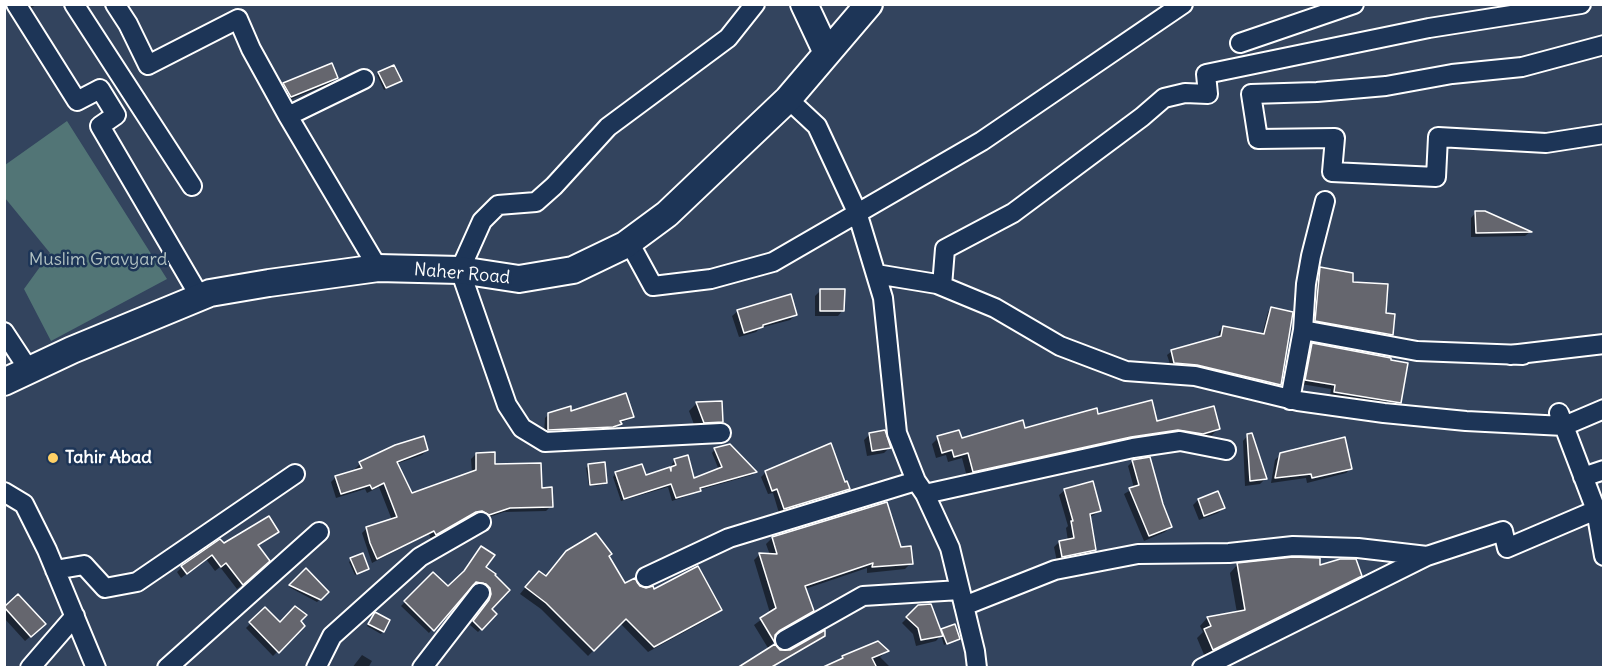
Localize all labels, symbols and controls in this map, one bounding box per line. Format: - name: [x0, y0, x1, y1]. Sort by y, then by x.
- park label: Muslim Gravyard: [29, 249, 167, 271]
- street label: Naher Road: [413, 259, 511, 289]
- place label: Tahir Abad: [65, 447, 152, 469]
- marker: Tahir Abad: [46, 451, 60, 465]

